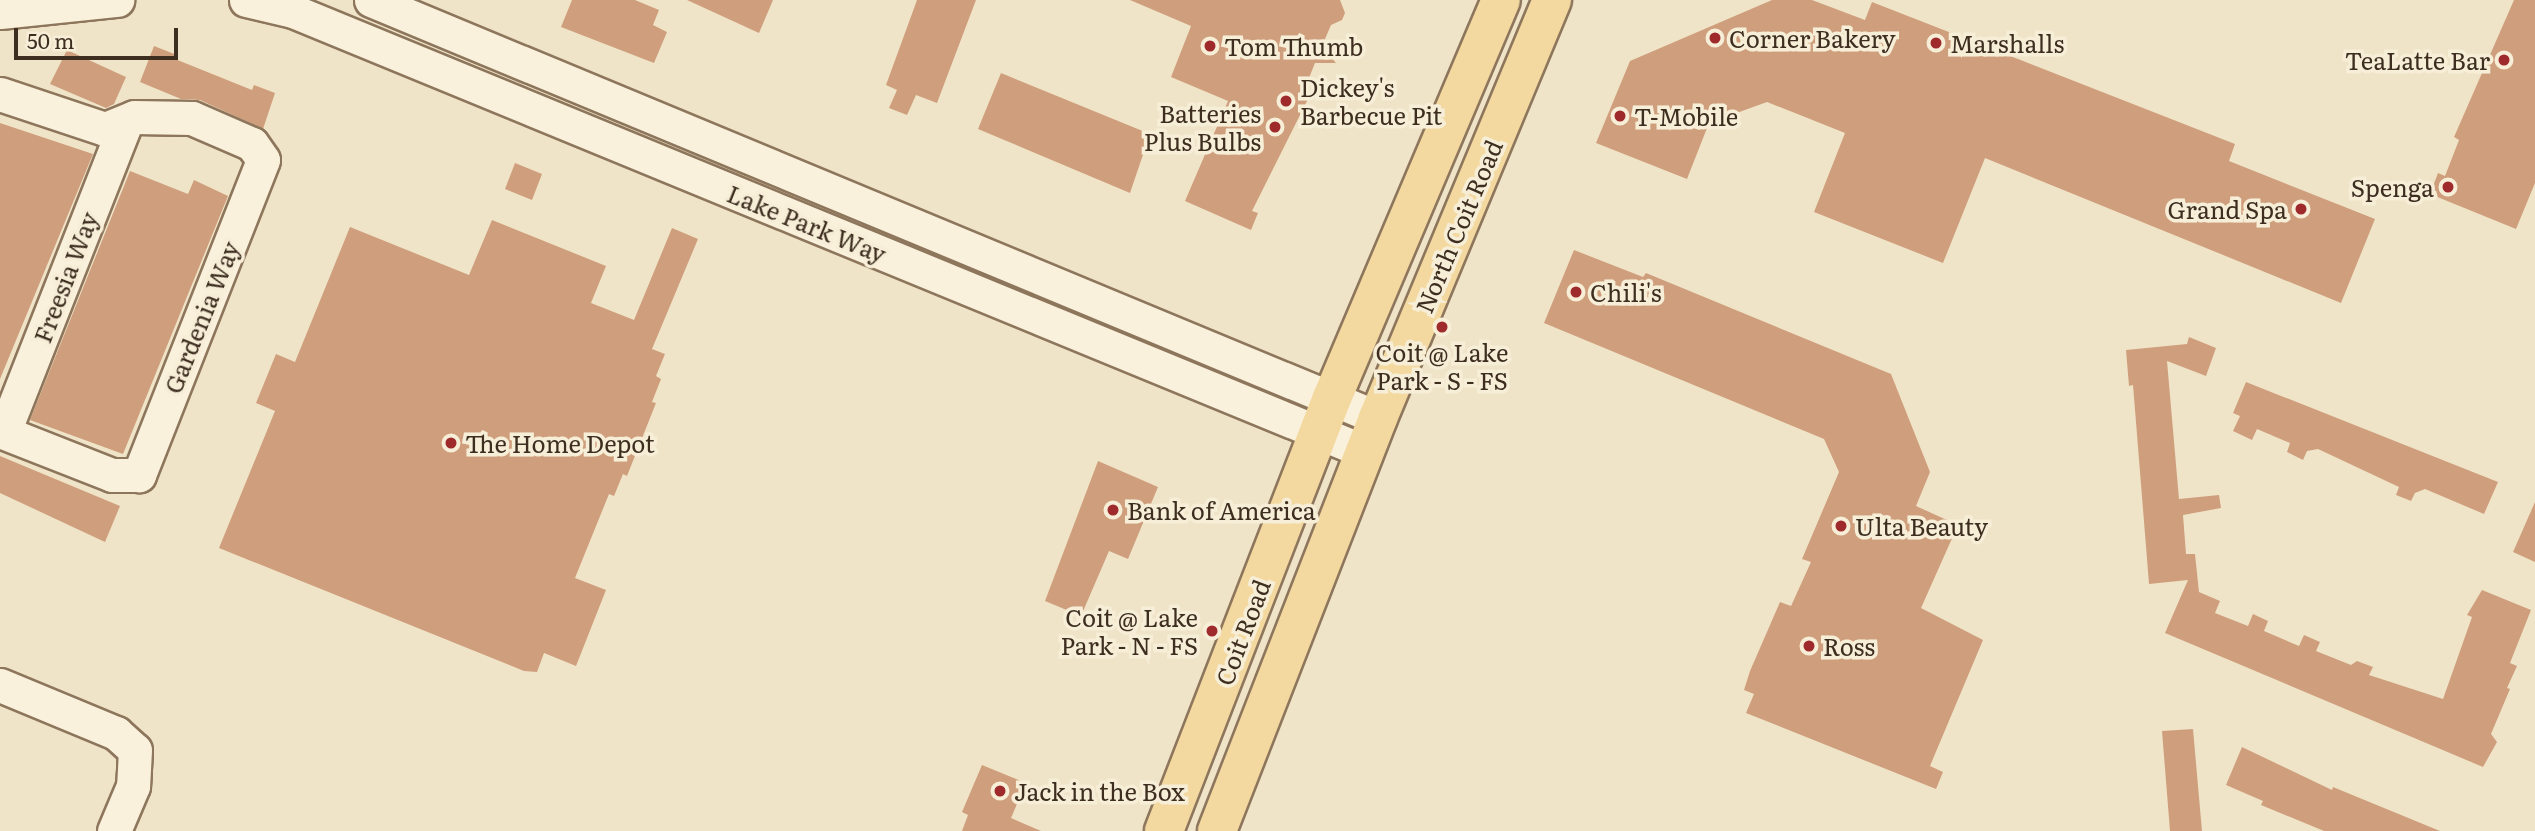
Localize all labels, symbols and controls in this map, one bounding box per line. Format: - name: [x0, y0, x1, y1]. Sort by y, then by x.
- scale bar: [18, 14, 182, 58]
- text: 50 m: [27, 24, 74, 55]
- place label: Corner Bakery: [1729, 24, 1896, 52]
- place label: Marshalls: [1950, 29, 2064, 57]
- marker: Corner Bakery: [1707, 30, 1723, 46]
- place label: Tom Thumb: [1224, 32, 1363, 60]
- marker: Marshalls: [1928, 35, 1944, 51]
- marker: Tom Thumb: [1202, 38, 1218, 54]
- place label: TeaLatte Bar: [2345, 46, 2490, 74]
- marker: TeaLatte Bar: [2496, 52, 2512, 68]
- place label: Dickey's Barbecue Pit: [1300, 73, 1442, 129]
- marker: Dickey's Barbecue Pit: [1278, 93, 1294, 109]
- place label: Batteries Plus Bulbs: [1144, 99, 1261, 155]
- place label: T-Mobile: [1634, 102, 1738, 130]
- marker: T-Mobile: [1612, 108, 1628, 124]
- marker: Batteries Plus Bulbs: [1267, 119, 1283, 135]
- street label: North Coit Road: [1409, 135, 1507, 317]
- place label: Spenga: [2351, 173, 2434, 201]
- street label: Lake Park Way: [723, 178, 891, 268]
- marker: Spenga: [2440, 179, 2456, 195]
- place label: Grand Spa: [2168, 195, 2287, 223]
- marker: Grand Spa: [2293, 201, 2309, 217]
- street label: Freesia Way: [27, 208, 103, 346]
- street label: Gardenia Way: [157, 237, 245, 397]
- place label: Chili's: [1590, 278, 1661, 306]
- marker: Chili's: [1568, 284, 1584, 300]
- marker: Coit @ Lake Park - S - FS: [1434, 319, 1450, 335]
- place label: Coit @ Lake Park - S - FS: [1376, 338, 1508, 394]
- place label: The Home Depot: [465, 429, 655, 457]
- marker: The Home Depot: [443, 435, 459, 451]
- place label: Bank of America: [1127, 496, 1316, 524]
- marker: Bank of America: [1105, 502, 1121, 518]
- place label: Ulta Beauty: [1855, 512, 1988, 540]
- marker: Ulta Beauty: [1833, 518, 1849, 534]
- street label: Coit Road: [1209, 575, 1275, 689]
- place label: Coit @ Lake Park - N - FS: [1060, 603, 1198, 659]
- marker: Coit @ Lake Park - N - FS: [1204, 623, 1220, 639]
- place label: Ross: [1823, 632, 1875, 660]
- marker: Ross: [1801, 638, 1817, 654]
- place label: Jack in the Box: [1014, 777, 1185, 805]
- marker: Jack in the Box: [992, 783, 1008, 799]

